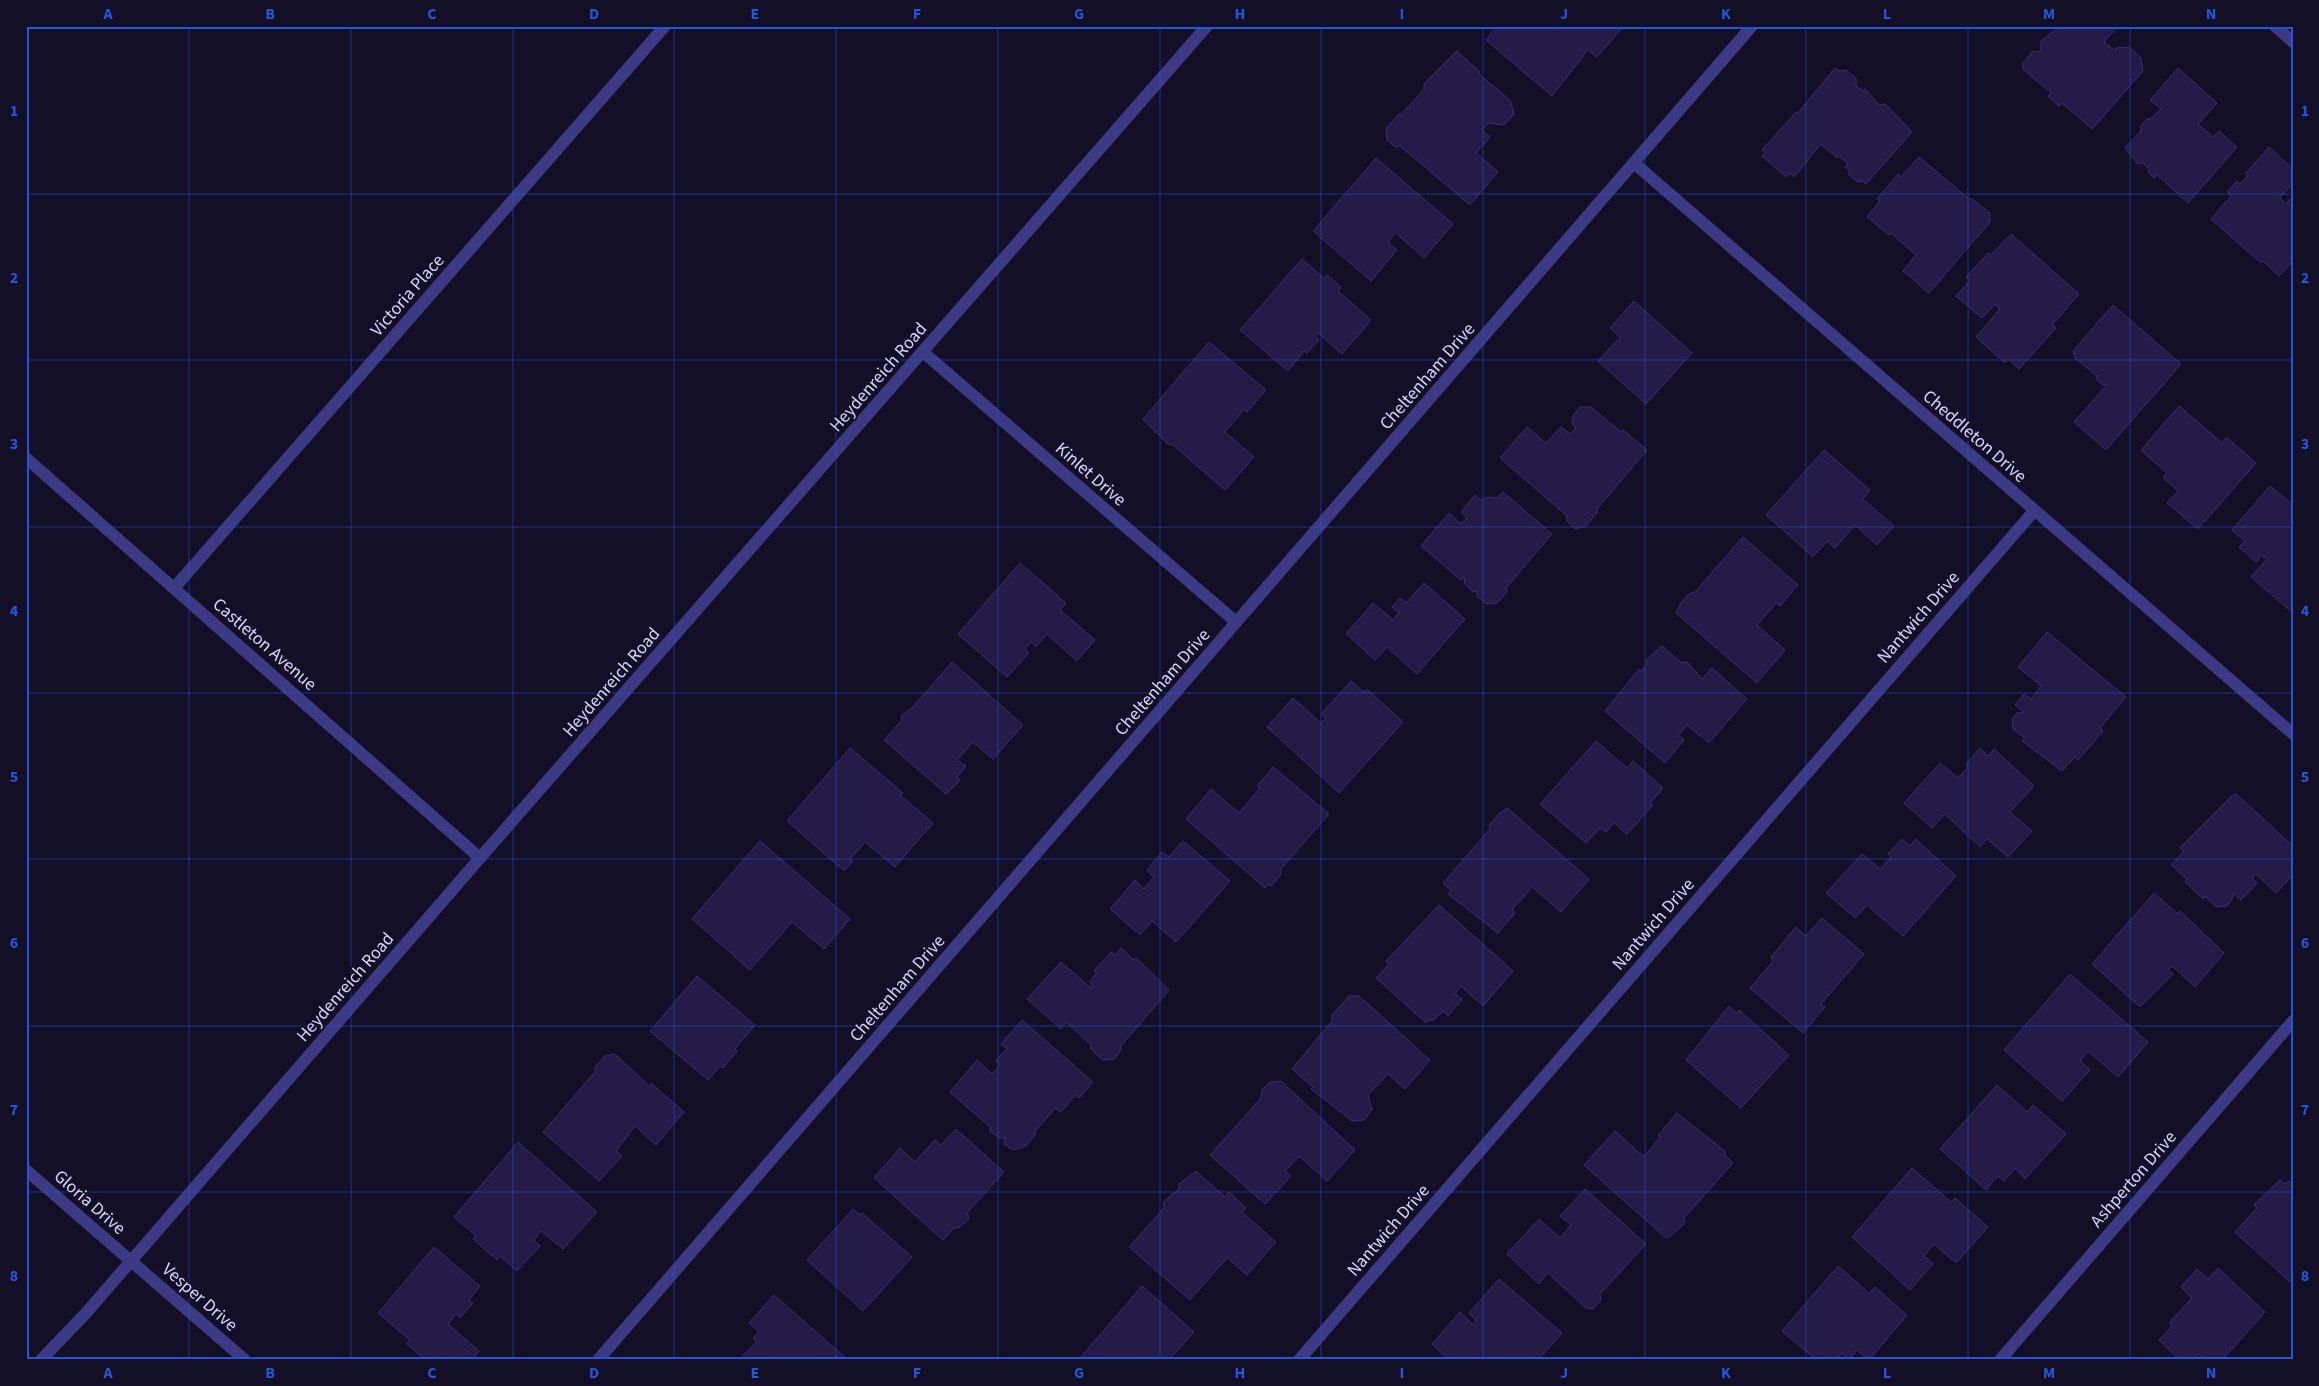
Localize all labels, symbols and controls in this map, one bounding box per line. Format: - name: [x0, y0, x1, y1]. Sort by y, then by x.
- text: A: [102, 3, 113, 25]
- text: B: [265, 3, 275, 25]
- text: C: [427, 3, 437, 25]
- text: D: [589, 3, 599, 25]
- text: E: [751, 3, 759, 25]
- text: F: [913, 3, 921, 25]
- text: G: [1074, 3, 1084, 25]
- text: H: [1235, 3, 1245, 25]
- text: I: [1400, 3, 1404, 25]
- text: J: [1560, 3, 1568, 25]
- text: K: [1721, 3, 1731, 25]
- text: L: [1883, 3, 1891, 25]
- text: M: [2043, 3, 2055, 25]
- text: N: [2206, 3, 2216, 25]
- text: 1: [10, 100, 18, 122]
- text: 1: [2301, 100, 2309, 122]
- street label: Victoria Place: [365, 249, 450, 342]
- text: 2: [10, 267, 18, 289]
- text: 2: [2301, 267, 2309, 289]
- street label: Heydenreich Road: [824, 317, 933, 437]
- street label: Cheltenham Drive: [1374, 317, 1481, 435]
- street label: Cheddleton Drive: [1917, 384, 2032, 489]
- text: 3: [10, 433, 18, 455]
- text: 3: [2301, 433, 2309, 455]
- street label: Kinlet Drive: [1050, 436, 1132, 512]
- street label: Nantwich Drive: [1871, 566, 1965, 669]
- street label: Castleton Avenue: [207, 592, 322, 697]
- text: 4: [10, 600, 19, 622]
- text: 4: [2301, 600, 2310, 622]
- street label: Heydenreich Road: [557, 622, 666, 742]
- street label: Cheltenham Drive: [1109, 623, 1216, 741]
- text: 5: [10, 766, 18, 788]
- text: 5: [2301, 766, 2309, 788]
- street label: Nantwich Drive: [1606, 873, 1700, 976]
- street label: Heydenreich Road: [291, 927, 400, 1047]
- street label: Cheltenham Drive: [844, 929, 951, 1047]
- text: 6: [10, 932, 18, 954]
- text: 6: [2301, 932, 2309, 954]
- text: 7: [10, 1099, 18, 1121]
- text: 7: [2301, 1099, 2309, 1121]
- street label: Ashperton Drive: [2084, 1126, 2182, 1233]
- street label: Gloria Drive: [48, 1164, 131, 1241]
- street label: Nantwich Drive: [1341, 1179, 1435, 1282]
- street label: Vesper Drive: [156, 1257, 243, 1337]
- text: 8: [10, 1265, 18, 1287]
- text: 8: [2301, 1265, 2309, 1287]
- text: A: [102, 1362, 113, 1384]
- text: B: [265, 1362, 275, 1384]
- text: C: [427, 1362, 437, 1384]
- text: D: [589, 1362, 599, 1384]
- text: E: [751, 1362, 759, 1384]
- text: F: [913, 1362, 921, 1384]
- text: G: [1074, 1362, 1084, 1384]
- text: H: [1235, 1362, 1245, 1384]
- text: I: [1400, 1362, 1404, 1384]
- text: J: [1560, 1362, 1568, 1384]
- text: K: [1721, 1362, 1731, 1384]
- text: L: [1883, 1362, 1891, 1384]
- text: M: [2043, 1362, 2055, 1384]
- text: N: [2206, 1362, 2216, 1384]

